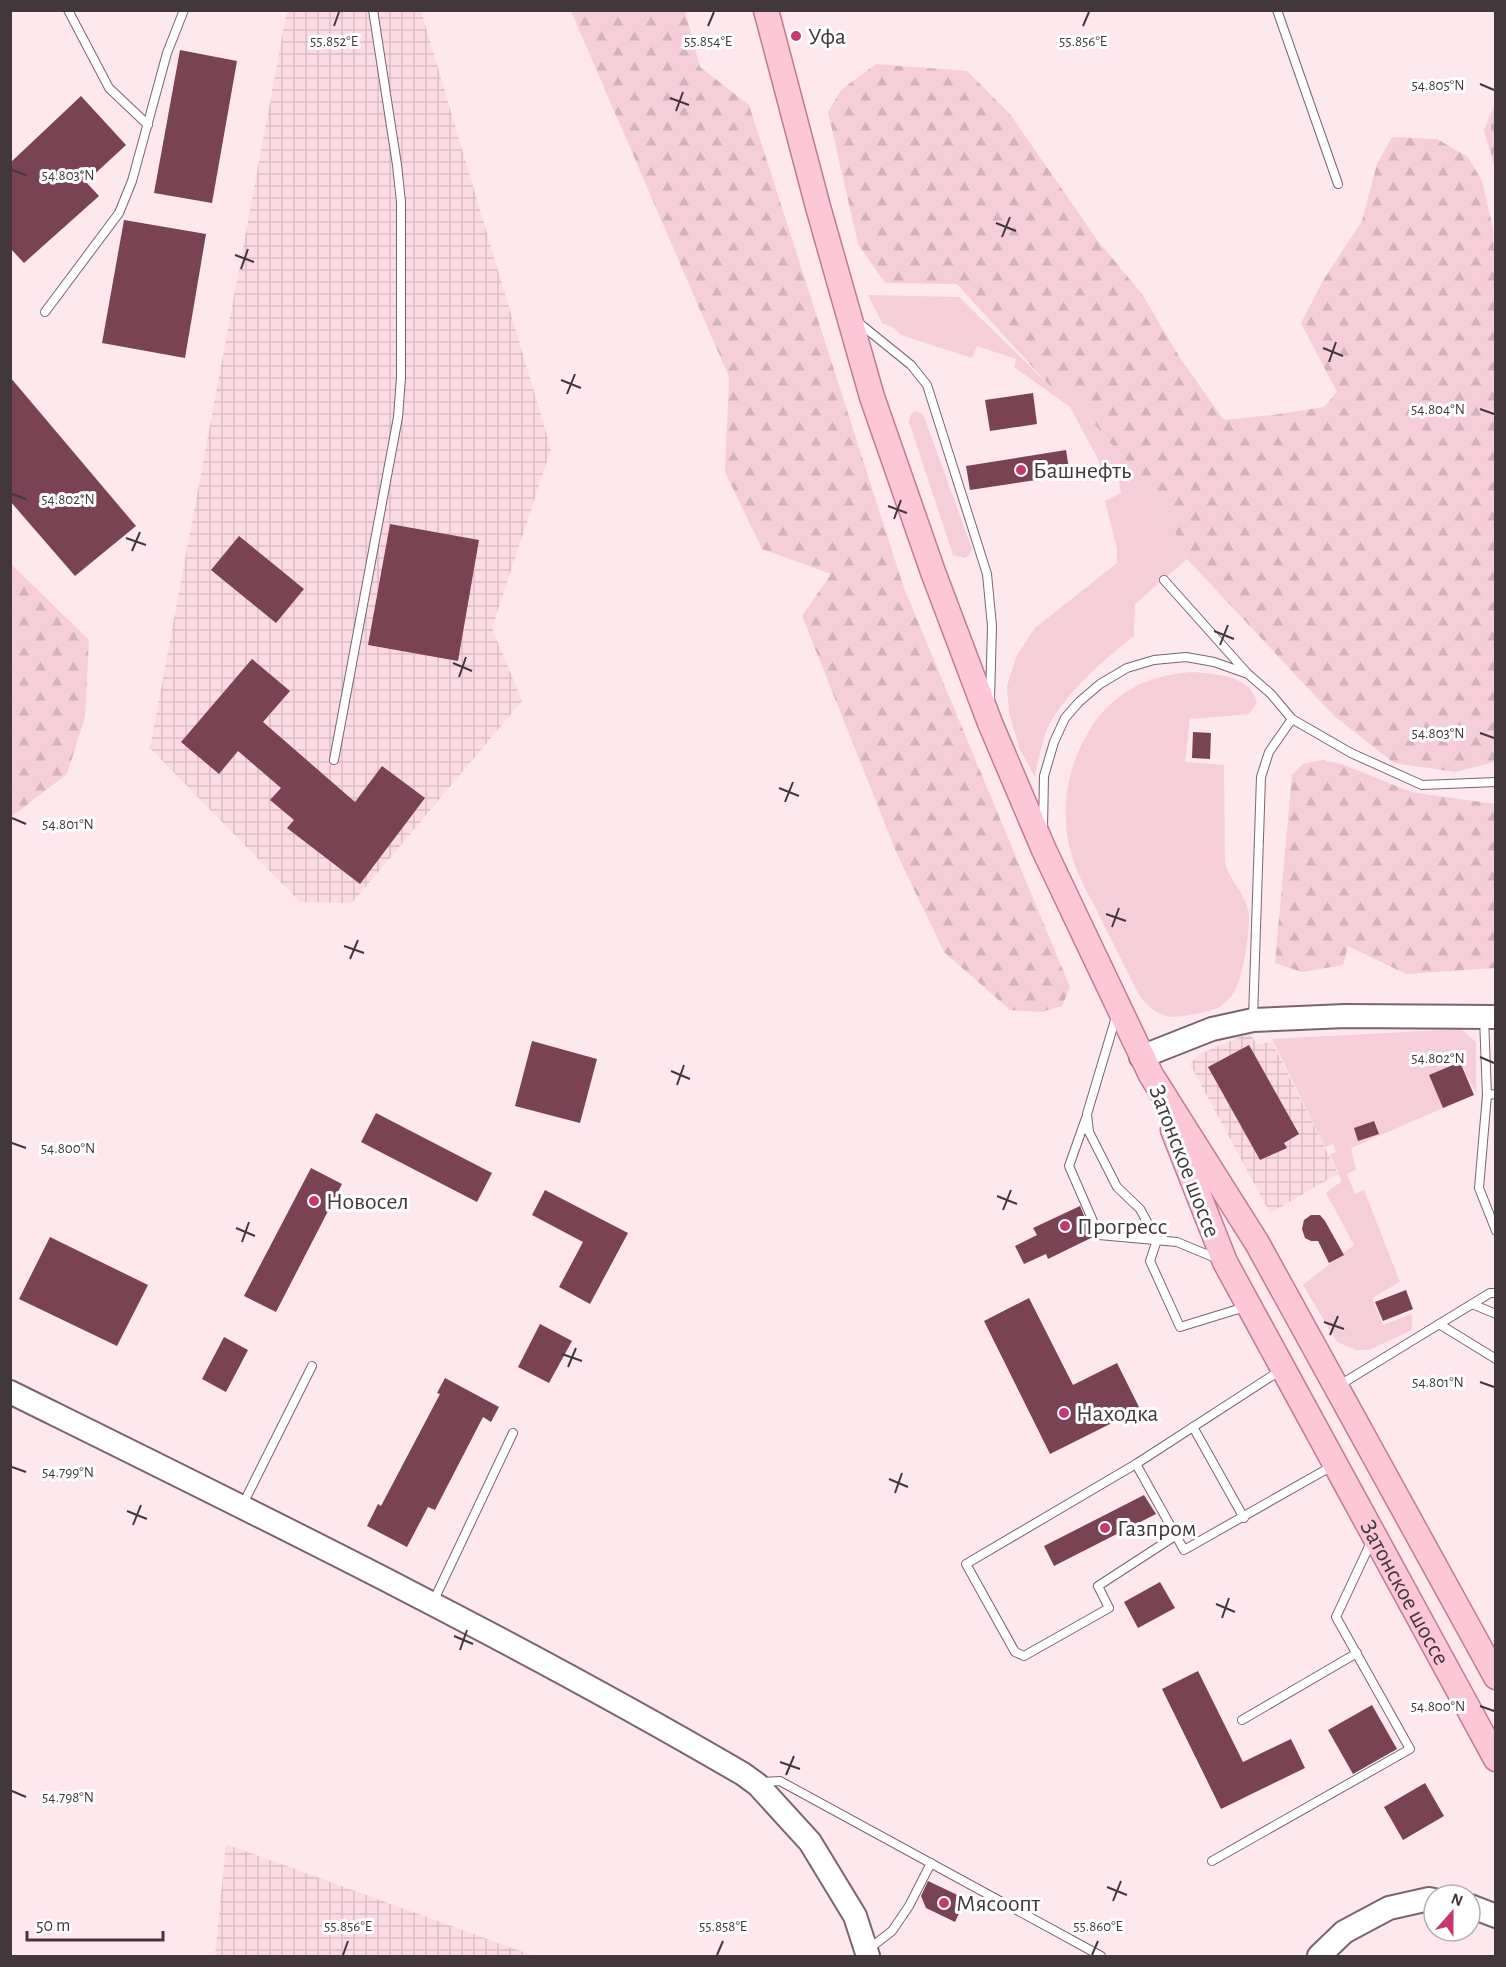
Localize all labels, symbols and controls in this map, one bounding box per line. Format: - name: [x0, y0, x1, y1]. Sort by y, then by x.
- place label: Уфа: [808, 25, 846, 49]
- marker: Уфа: [789, 29, 803, 43]
- text: 55.852°E: [310, 34, 358, 49]
- text: 55.854°E: [684, 34, 732, 49]
- text: 55.856°E: [1059, 34, 1107, 49]
- text: 54.805°N: [1412, 78, 1464, 93]
- text: 54.803°N: [42, 168, 94, 183]
- text: 54.804°N: [1411, 402, 1465, 417]
- place label: Башнефть: [1033, 459, 1131, 483]
- marker: Башнефть: [1014, 463, 1028, 477]
- text: 54.802°N: [41, 492, 95, 507]
- text: 54.803°N: [1412, 726, 1464, 741]
- text: 54.801°N: [42, 817, 94, 832]
- text: 54.802°N: [1411, 1051, 1465, 1066]
- street label: Затонское шоссе: [1144, 1082, 1224, 1241]
- text: 54.800°N: [41, 1141, 95, 1156]
- place label: Новосел: [326, 1190, 409, 1214]
- marker: Новосел: [307, 1194, 321, 1208]
- place label: Прогресс: [1077, 1215, 1167, 1239]
- marker: Прогресс: [1058, 1219, 1072, 1233]
- text: 54.801°N: [1412, 1375, 1464, 1390]
- place label: Находка: [1076, 1402, 1159, 1426]
- marker: Находка: [1057, 1406, 1071, 1420]
- text: 54.799°N: [42, 1465, 94, 1480]
- street label: Затонское шоссе: [1355, 1516, 1453, 1669]
- place label: Газпром: [1117, 1517, 1196, 1541]
- marker: Газпром: [1098, 1521, 1112, 1535]
- text: 54.800°N: [1411, 1699, 1465, 1714]
- text: 54.798°N: [42, 1790, 94, 1805]
- north arrow: [1422, 1883, 1482, 1943]
- text: N: [1449, 1890, 1465, 1909]
- place label: Мясоопт: [956, 1892, 1041, 1916]
- marker: Мясоопт: [937, 1896, 951, 1910]
- scale bar: [27, 1904, 164, 1942]
- text: 50 m: [36, 1917, 70, 1935]
- text: 55.856°E: [324, 1919, 372, 1934]
- text: 55.858°E: [699, 1919, 747, 1934]
- text: 55.860°E: [1073, 1919, 1123, 1934]

